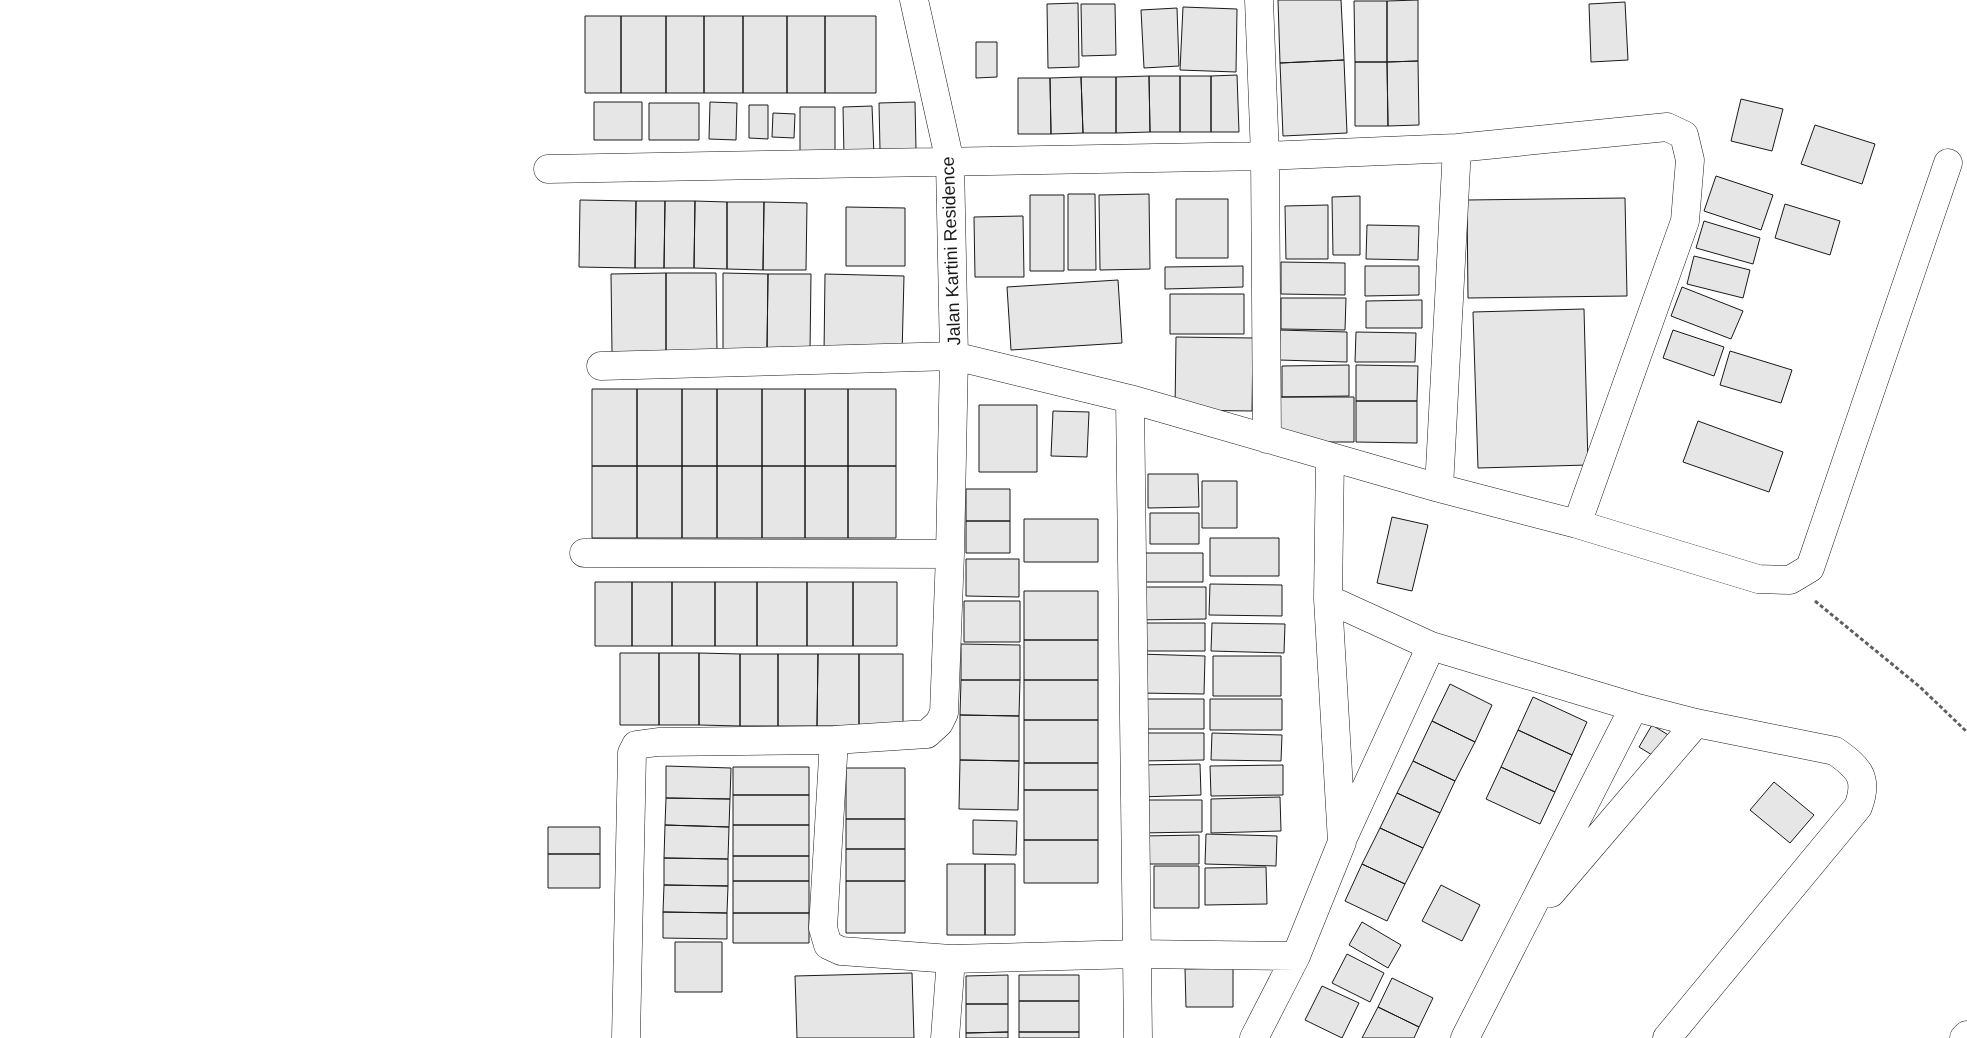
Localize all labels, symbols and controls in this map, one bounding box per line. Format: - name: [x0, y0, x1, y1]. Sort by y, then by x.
- street label: Jalan Kartini Residence: [938, 156, 964, 346]

